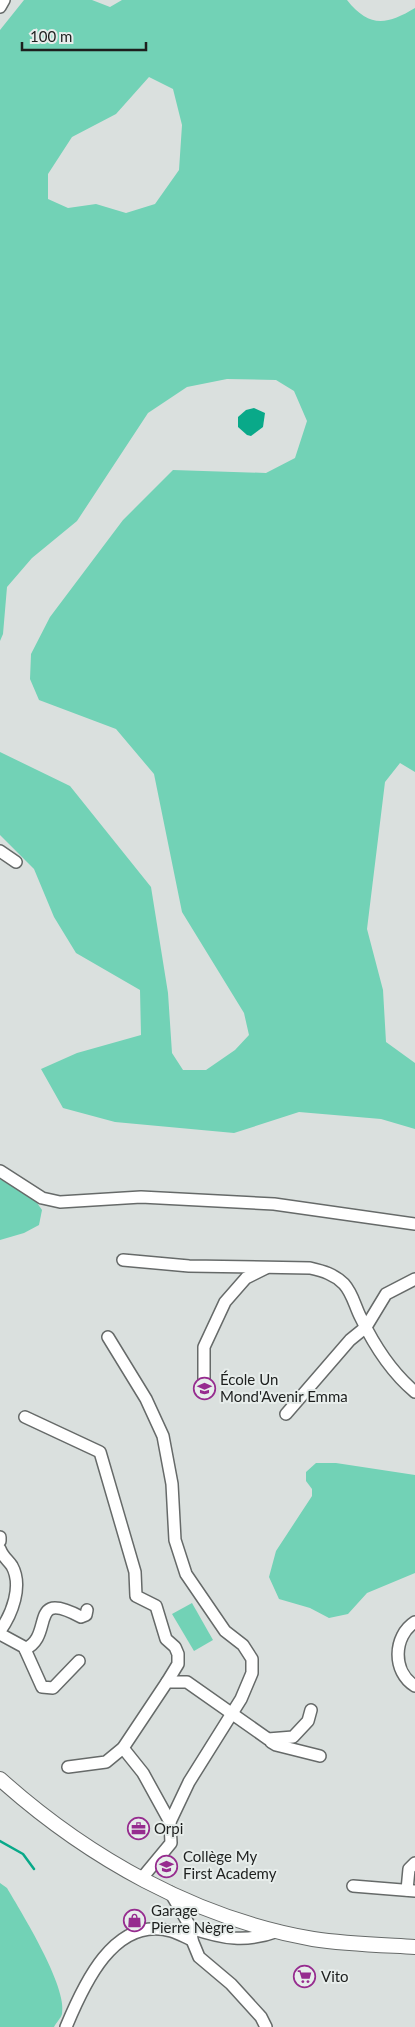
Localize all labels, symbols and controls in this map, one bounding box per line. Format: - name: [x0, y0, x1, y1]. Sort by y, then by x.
- scale bar: [22, 20, 146, 52]
- text: 100 m: [30, 27, 72, 45]
- place label: École Un Mond'Avenir Emma: [220, 1370, 348, 1405]
- school or university icon: École Un Mond'Avenir Emma: [192, 1377, 216, 1401]
- office icon: Orpi: [126, 1817, 150, 1841]
- place label: Orpi: [154, 1819, 183, 1837]
- place label: Collège My First Academy: [183, 1847, 277, 1882]
- school or university icon: Collège My First Academy: [155, 1854, 179, 1878]
- place label: Garage Pierre Nègre: [151, 1901, 234, 1936]
- shop icon: Garage Pierre Nègre: [123, 1908, 147, 1932]
- supermarket icon: Vito: [293, 1965, 317, 1989]
- place label: Vito: [321, 1967, 349, 1985]

